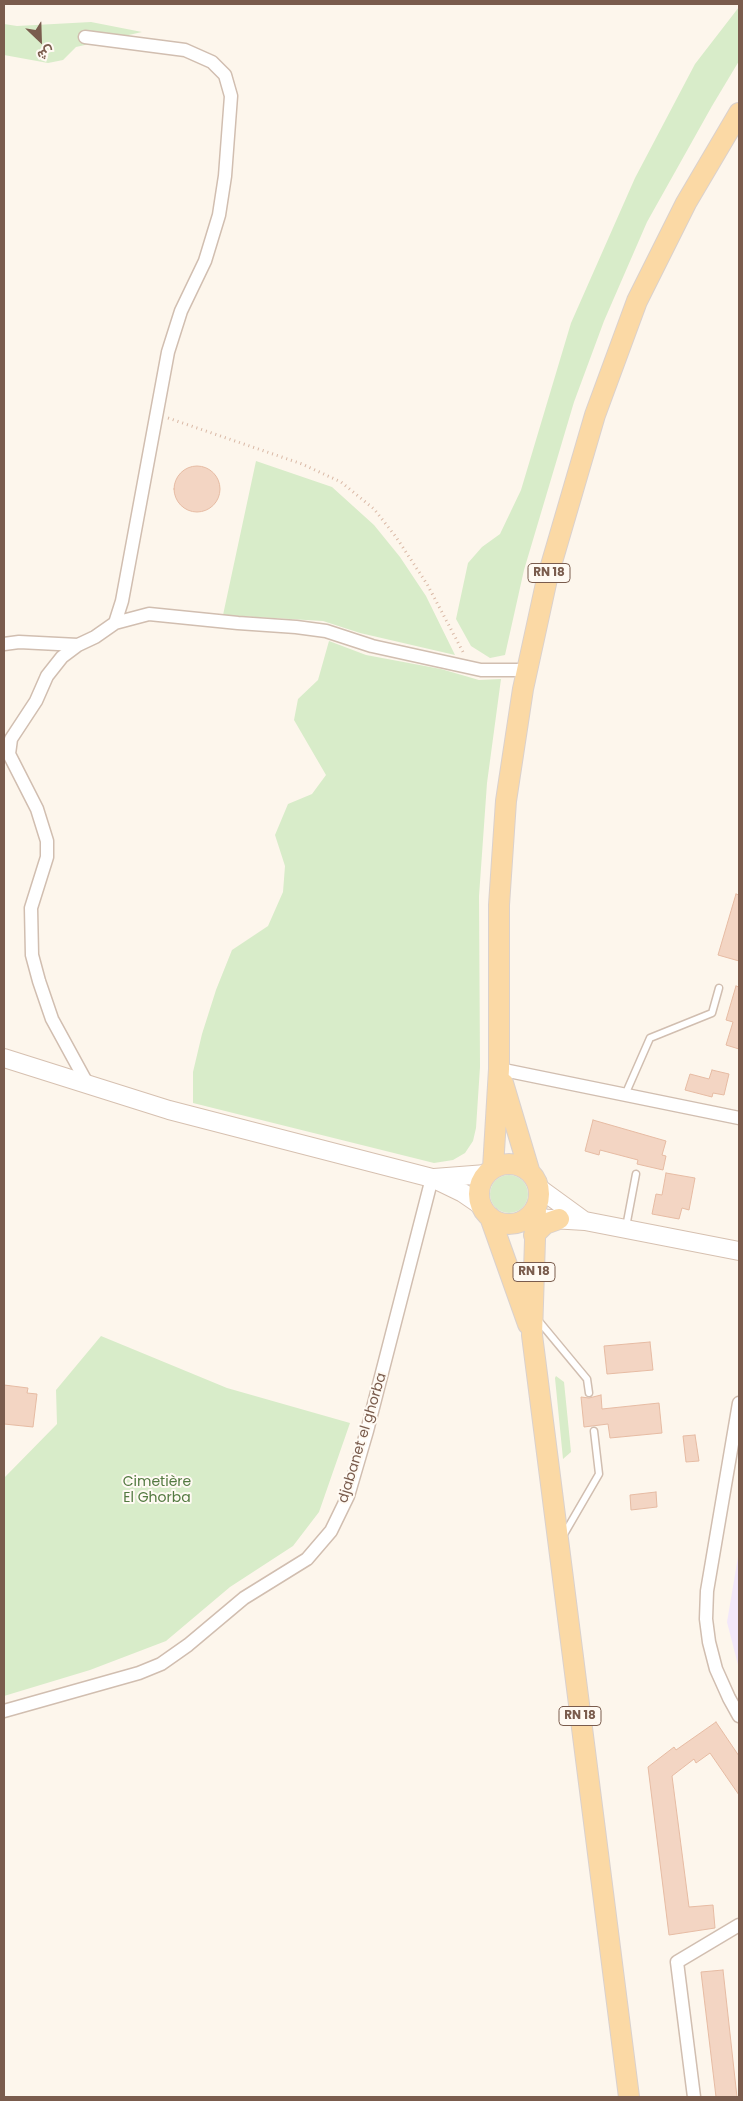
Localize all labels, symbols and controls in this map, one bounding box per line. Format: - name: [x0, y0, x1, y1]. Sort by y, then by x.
- north arrow: [15, 15, 65, 65]
- text: ش: [34, 41, 58, 66]
- road number: RN 18: [528, 564, 570, 582]
- road number: RN 18: [513, 1262, 555, 1282]
- street label: djabanet el ghorba: [335, 1371, 391, 1505]
- park label: Cimetière El Ghorba: [123, 1474, 191, 1506]
- road number: RN 18: [559, 1706, 601, 1725]

